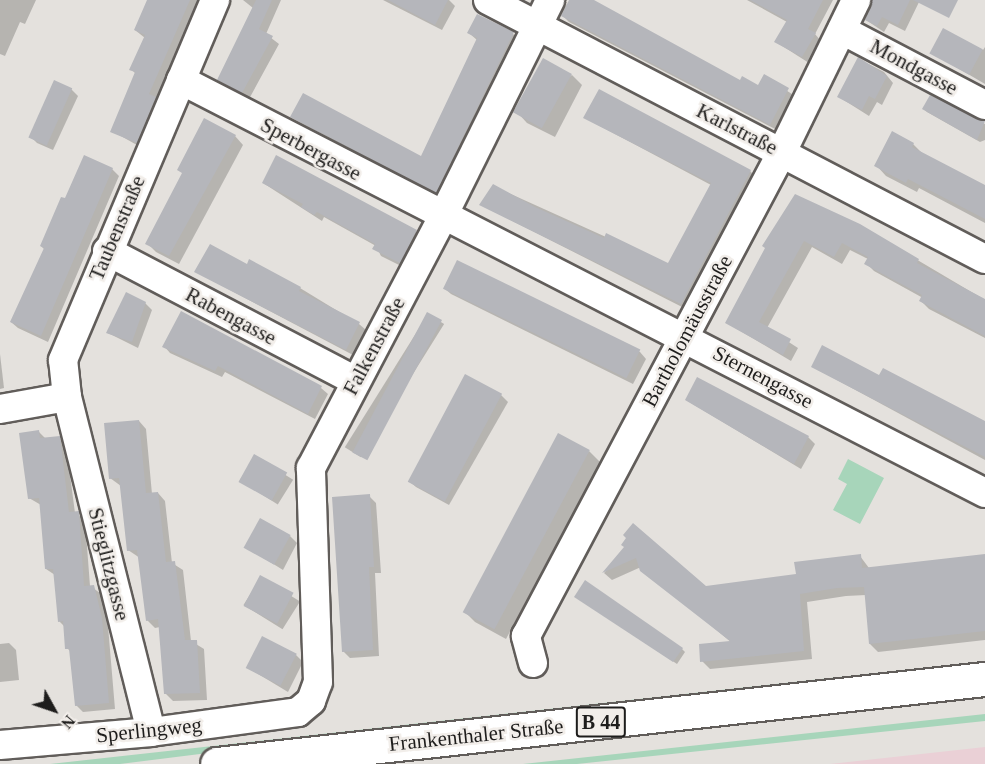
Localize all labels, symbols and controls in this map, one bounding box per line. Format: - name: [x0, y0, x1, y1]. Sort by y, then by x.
- street label: Mondgasse: [866, 33, 962, 101]
- street label: Karlstraße: [692, 98, 782, 160]
- street label: Sperbergasse: [256, 112, 366, 186]
- street label: Taubenstraße: [84, 172, 150, 284]
- street label: Bartholomäusstraße: [636, 251, 738, 411]
- street label: Rabengasse: [181, 282, 281, 350]
- street label: Falkenstraße: [338, 293, 410, 399]
- street label: Sternengasse: [709, 340, 817, 414]
- street label: Stieglitzgasse: [83, 505, 135, 623]
- north arrow: [24, 680, 84, 740]
- road number: B 44: [576, 705, 626, 739]
- text: N: [58, 712, 78, 732]
- street label: Sperlingweg: [95, 712, 203, 748]
- street label: Frankenthaler Straße: [387, 713, 565, 757]

